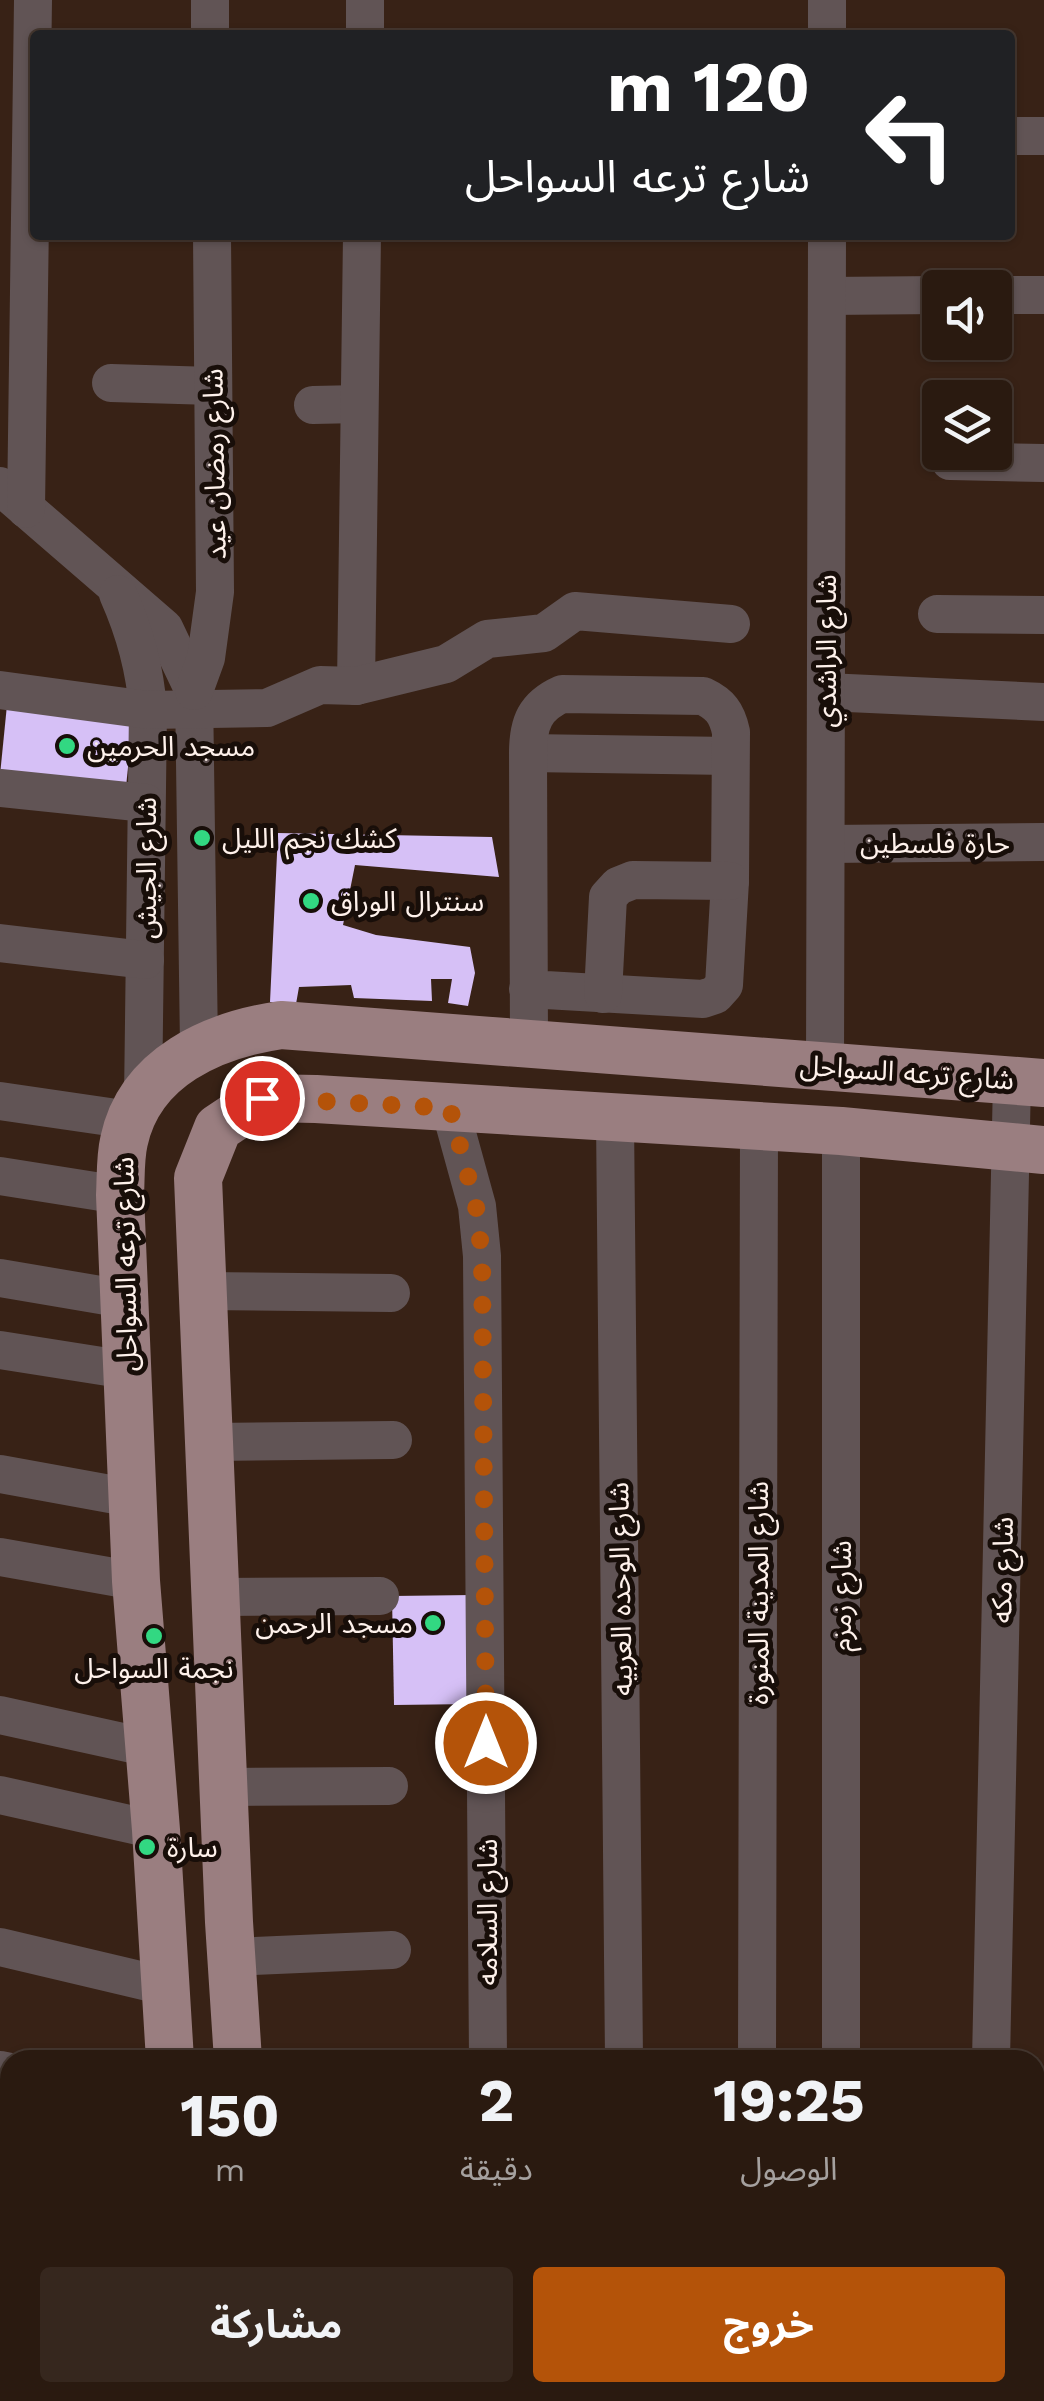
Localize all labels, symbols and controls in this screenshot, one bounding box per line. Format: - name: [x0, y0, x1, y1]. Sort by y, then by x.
- text: 120 m: [607, 46, 810, 128]
- icon: left: [845, 70, 975, 200]
- text: شارع ترعه السواحل: [465, 150, 810, 203]
- map controls: [922, 270, 1012, 470]
- button: sound: [922, 270, 1012, 360]
- street label: شارع رمضان عيد: [196, 368, 237, 560]
- button: layers: [922, 380, 1012, 470]
- street label: شارع الراشدي: [810, 574, 847, 728]
- place label: مسجد الحرمين: [87, 730, 255, 763]
- marker: مسجد الحرمين: [56, 735, 78, 757]
- street label: شارع الجيش: [130, 797, 167, 939]
- place label: كشك نجم الليل: [222, 822, 397, 860]
- marker: كشك نجم الليل: [191, 827, 213, 849]
- street label: حارة فلسطين: [860, 827, 1010, 860]
- place label: سنترال الوراق: [331, 885, 484, 918]
- marker: سنترال الوراق: [300, 890, 322, 912]
- street label: شارع ترعه السواحل: [798, 1049, 1015, 1100]
- pin: [220, 1056, 305, 1141]
- icon: arrive: [235, 1071, 290, 1126]
- street label: شارع ترعه السواحل: [107, 1156, 148, 1372]
- street label: شارع المدينة المنورة: [742, 1481, 779, 1705]
- street label: شارع الوحده العربيه: [602, 1482, 643, 1696]
- street label: شارع مكه: [985, 1516, 1024, 1624]
- street label: شارع زمزم: [825, 1540, 862, 1652]
- place label: مسجد الرحمن: [255, 1607, 413, 1640]
- marker: مسجد الرحمن: [422, 1612, 444, 1634]
- marker: نجمة السواحل: [143, 1625, 165, 1647]
- place label: نجمة السواحل: [74, 1652, 234, 1685]
- position arrow: [434, 1691, 538, 1795]
- place label: سارة: [167, 1831, 218, 1864]
- marker: سارة: [136, 1836, 158, 1858]
- street label: شارع السلامه: [471, 1839, 508, 1985]
- text: 2: [479, 2065, 514, 2136]
- text: 19:25: [713, 2065, 865, 2136]
- text: 150: [180, 2080, 280, 2151]
- text: دقيقة: [460, 2150, 533, 2188]
- text: الوصول: [740, 2150, 838, 2188]
- text: m: [215, 2151, 245, 2189]
- button: مشاركة: [40, 2267, 513, 2382]
- button: خروج: [533, 2267, 1005, 2382]

